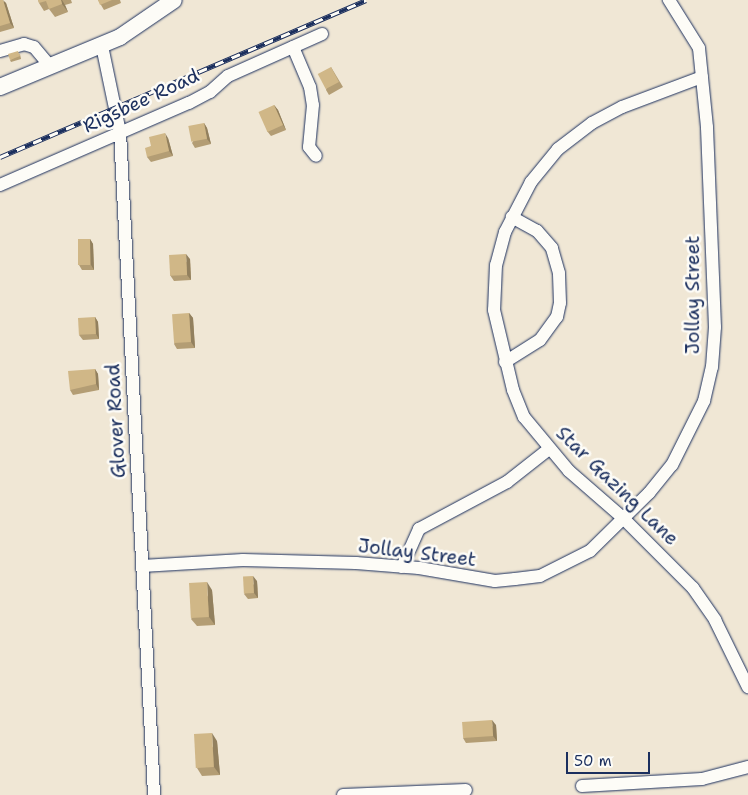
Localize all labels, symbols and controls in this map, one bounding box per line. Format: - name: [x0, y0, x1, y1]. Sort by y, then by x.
- street label: Rigsbee Road: [79, 64, 203, 138]
- street label: Jollay Street: [682, 236, 704, 354]
- street label: Glover Road: [102, 363, 130, 479]
- street label: Star Gazing Lane: [551, 422, 683, 550]
- street label: Jollay Street: [357, 534, 477, 572]
- scale bar: [568, 742, 652, 774]
- text: 50 m: [574, 751, 612, 771]

